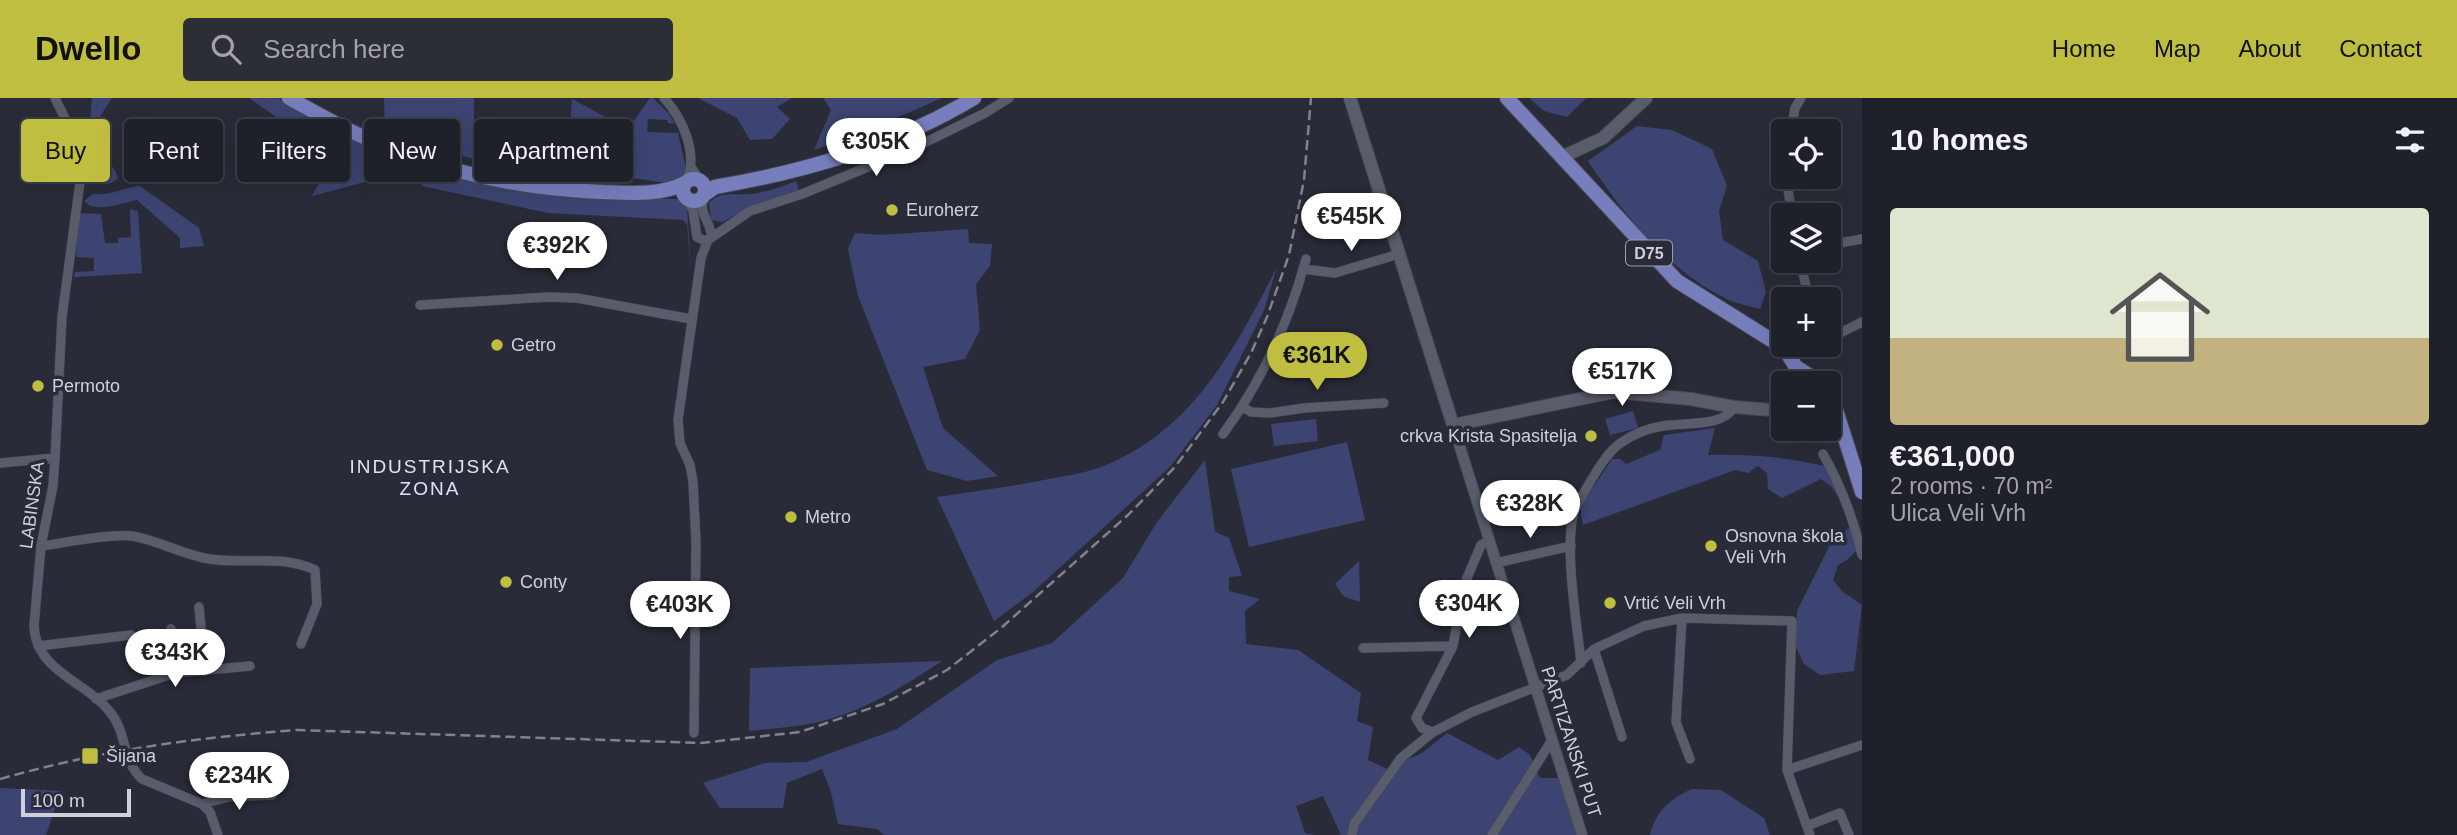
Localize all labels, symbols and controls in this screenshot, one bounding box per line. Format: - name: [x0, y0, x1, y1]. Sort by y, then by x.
- search box: [183, 18, 673, 81]
- text: Dwello: [35, 30, 141, 67]
- icon: search: [207, 30, 245, 68]
- text: Search here: [263, 34, 405, 64]
- text: Home: [2052, 35, 2116, 62]
- text: Map: [2154, 35, 2201, 62]
- text: About: [2239, 35, 2301, 62]
- text: Contact: [2339, 35, 2422, 62]
- pin: €305K: [827, 118, 925, 178]
- chip: Buy: [21, 119, 110, 182]
- chip: Rent: [124, 119, 223, 182]
- chip: Filters: [237, 119, 350, 182]
- chip: New: [364, 119, 460, 182]
- chip: Apartment: [474, 119, 633, 182]
- map controls: [1771, 119, 1841, 441]
- button: locate: [1771, 119, 1841, 189]
- icon: filters: [2391, 121, 2429, 159]
- text: 10 homes: [1890, 123, 2028, 156]
- text: €305K: [842, 128, 910, 154]
- pin: €545K: [1302, 194, 1400, 253]
- place label: Euroherz: [906, 200, 979, 220]
- marker: Euroherz: [884, 202, 900, 218]
- text: €545K: [1317, 203, 1385, 229]
- button: layers: [1771, 203, 1841, 273]
- pin: €392K: [508, 222, 606, 282]
- text: €392K: [523, 232, 591, 258]
- road number: D75: [1626, 240, 1672, 266]
- icon: home: [2097, 254, 2223, 380]
- button: +: [1771, 287, 1841, 357]
- pin: €361K: [1268, 332, 1366, 392]
- place label: Getro: [511, 335, 556, 355]
- marker: Getro: [489, 337, 505, 353]
- text: €361K: [1283, 342, 1351, 368]
- pin: €517K: [1573, 348, 1671, 408]
- text: €517K: [1588, 358, 1656, 384]
- button: −: [1771, 371, 1841, 441]
- place label: Permoto: [52, 376, 120, 396]
- marker: Permoto: [30, 378, 46, 394]
- place label: crkva Krista Spasitelja: [1400, 426, 1578, 446]
- marker: crkva Krista Spasitelja: [1583, 428, 1599, 444]
- text: €361,000: [1890, 439, 2015, 472]
- district label: INDUSTRIJSKA ZONA: [349, 456, 511, 499]
- street label: LABINSKA: [16, 460, 48, 550]
- text: 2 rooms · 70 m²: [1890, 473, 2052, 499]
- pin: €328K: [1481, 480, 1579, 540]
- text: €328K: [1496, 490, 1564, 516]
- text: Ulica Veli Vrh: [1890, 500, 2026, 526]
- place label: Metro: [805, 507, 851, 527]
- marker: Metro: [783, 509, 799, 525]
- place label: Osnovna škola Veli Vrh: [1725, 526, 1845, 567]
- marker: Osnovna škola Veli Vrh: [1703, 538, 1719, 554]
- place label: Conty: [520, 572, 567, 592]
- marker: Conty: [498, 574, 514, 590]
- pin: €304K: [1420, 580, 1518, 640]
- pin: €403K: [631, 582, 729, 641]
- text: €304K: [1435, 590, 1503, 616]
- text: €403K: [646, 591, 714, 617]
- place label: Vrtić Veli Vrh: [1624, 593, 1726, 613]
- marker: Vrtić Veli Vrh: [1602, 595, 1618, 611]
- pin: €343K: [126, 630, 224, 689]
- text: €343K: [141, 639, 209, 665]
- street label: PARTIZANSKI PUT: [1537, 664, 1605, 820]
- place label: Šijana: [106, 745, 157, 766]
- marker: Šijana: [80, 746, 100, 766]
- pin: €234K: [190, 752, 288, 812]
- text: €234K: [205, 762, 273, 788]
- scale bar: [21, 786, 131, 818]
- text: 100 m: [32, 790, 85, 811]

